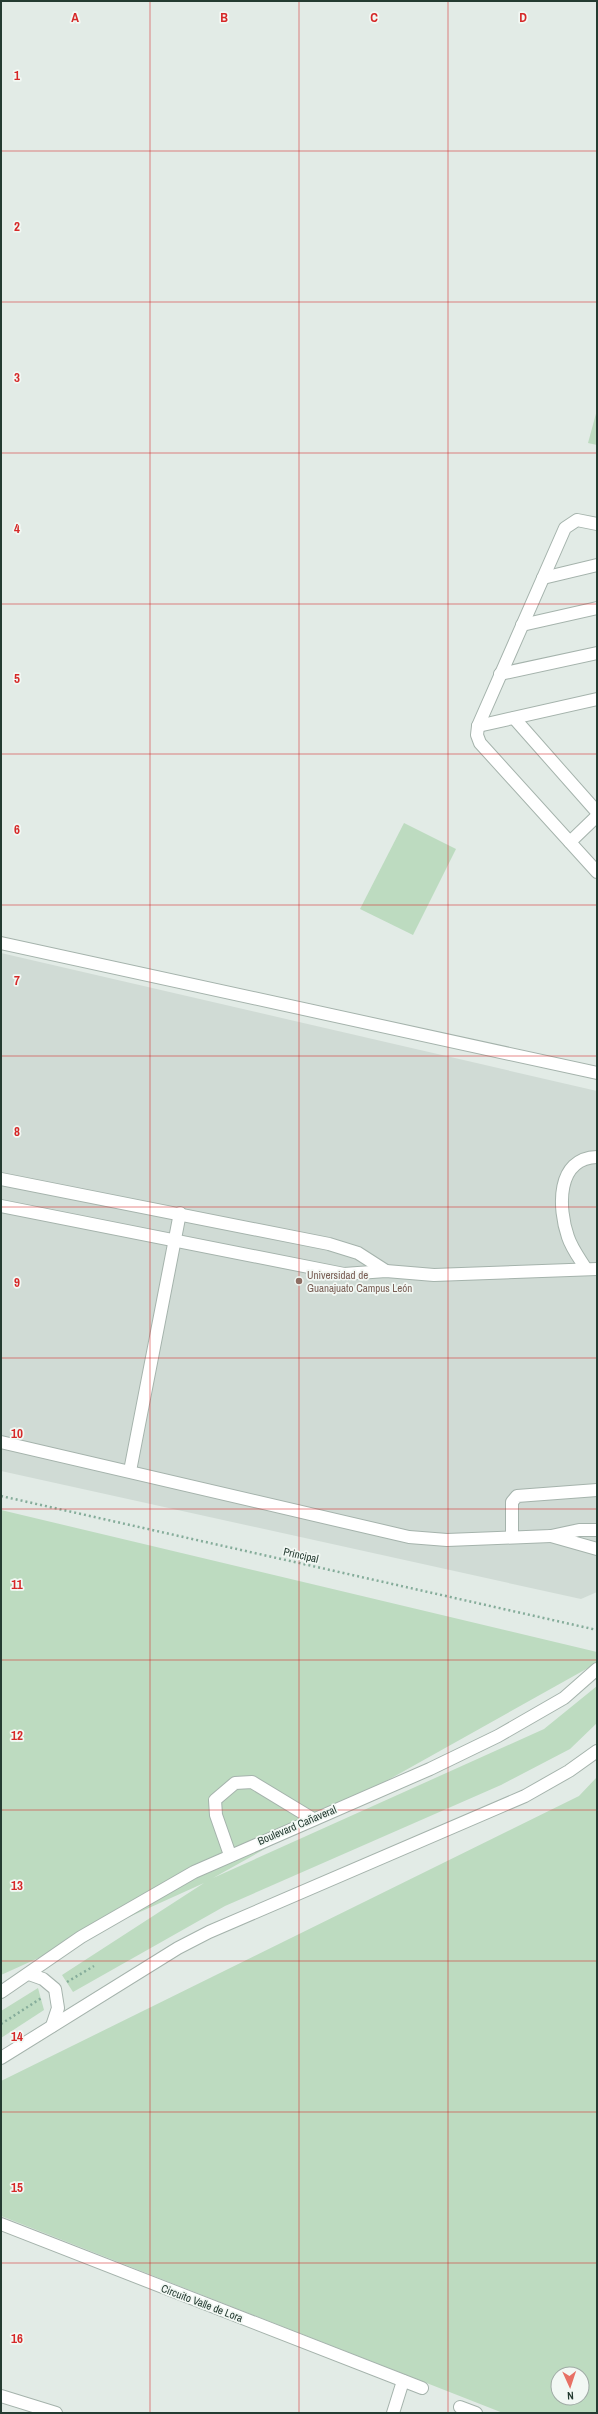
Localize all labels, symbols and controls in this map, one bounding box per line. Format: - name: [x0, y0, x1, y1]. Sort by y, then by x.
- text: A: [71, 9, 79, 26]
- text: B: [220, 9, 228, 26]
- text: C: [370, 9, 378, 26]
- text: D: [519, 9, 527, 26]
- text: 1: [14, 67, 20, 84]
- text: 2: [14, 218, 20, 235]
- text: 3: [14, 369, 20, 386]
- text: 4: [14, 520, 20, 537]
- text: 5: [14, 670, 20, 687]
- text: 6: [14, 821, 20, 838]
- text: 7: [14, 972, 20, 989]
- text: 8: [14, 1123, 20, 1140]
- place label: Universidad de Guanajuato Campus León: [307, 1268, 412, 1295]
- text: 9: [14, 1274, 20, 1291]
- marker: Universidad de Guanajuato Campus León: [294, 1276, 304, 1286]
- text: 10: [11, 1425, 23, 1442]
- street label: Principal: [282, 1544, 320, 1566]
- text: 11: [11, 1576, 23, 1593]
- text: 12: [11, 1727, 23, 1744]
- street label: Boulevard Cañaveral: [255, 1802, 339, 1848]
- text: 13: [11, 1877, 23, 1894]
- text: 14: [11, 2028, 23, 2045]
- text: 15: [11, 2179, 23, 2196]
- street label: Circuito Valle de Lora: [159, 2281, 245, 2325]
- text: 16: [11, 2330, 23, 2347]
- north arrow: [550, 2366, 590, 2406]
- text: N: [567, 2389, 574, 2403]

